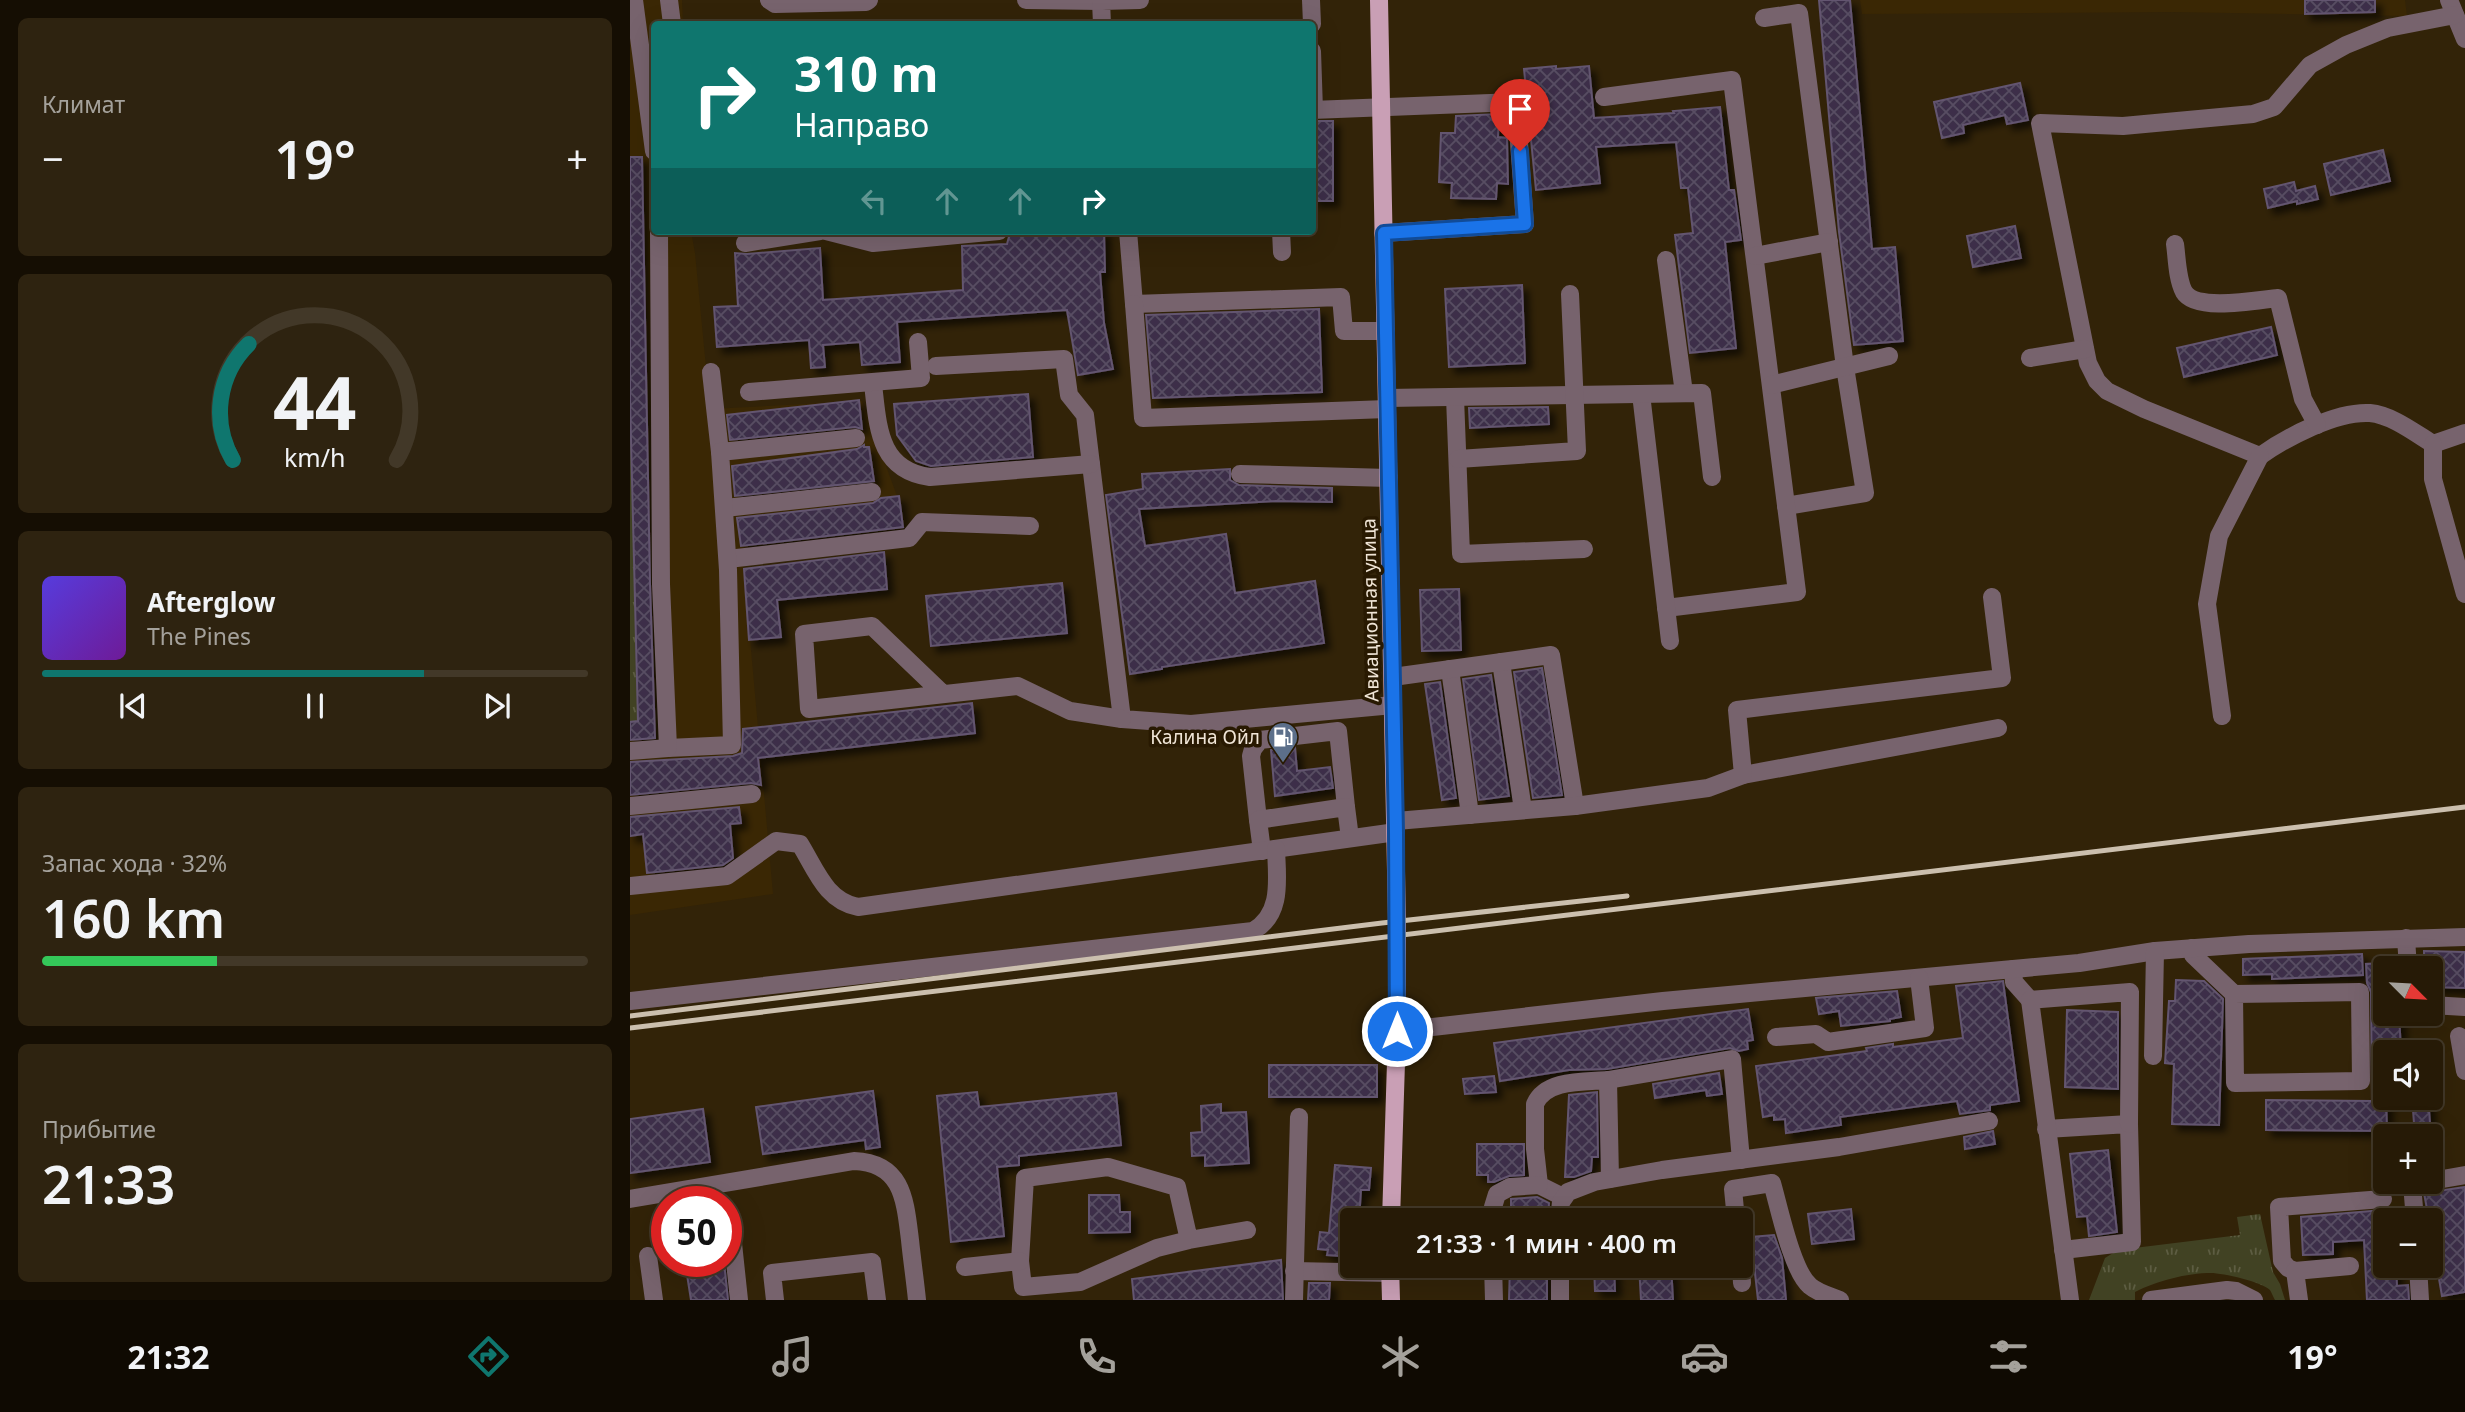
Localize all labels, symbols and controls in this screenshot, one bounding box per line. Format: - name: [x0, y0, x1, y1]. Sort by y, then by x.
- text: 310 m: [794, 40, 939, 106]
- icon: right: [679, 49, 770, 140]
- pin: [1490, 79, 1550, 151]
- text: Климат: [42, 88, 125, 120]
- icon: arrive: [1501, 90, 1539, 128]
- text: Направо: [794, 103, 929, 146]
- text: 19°: [274, 123, 356, 194]
- text: −: [42, 132, 64, 184]
- text: +: [566, 132, 588, 184]
- icon: left: [855, 182, 893, 220]
- icon: ahead: [928, 182, 966, 220]
- icon: ahead: [1001, 182, 1039, 220]
- icon: right: [1074, 182, 1112, 220]
- text: 44: [273, 352, 357, 451]
- text: km/h: [284, 439, 346, 473]
- street label: Авиационная улица: [1355, 518, 1385, 702]
- text: Afterglow: [147, 584, 275, 620]
- text: The Pines: [147, 620, 251, 652]
- icon: previous: [114, 687, 152, 725]
- icon: pause: [296, 687, 334, 725]
- icon: next: [478, 687, 516, 725]
- fuel station icon: Калина Ойл: [1266, 720, 1300, 764]
- place label: Калина Ойл: [1150, 724, 1260, 750]
- text: Запас хода · 32%: [42, 847, 227, 879]
- text: 160 km: [42, 882, 225, 953]
- north arrow: [2373, 956, 2443, 1026]
- map controls: [2373, 956, 2443, 1278]
- position arrow: [1360, 994, 1434, 1068]
- button: sound: [2373, 1040, 2443, 1110]
- text: Прибытие: [42, 1113, 156, 1145]
- button: +: [2373, 1124, 2443, 1194]
- text: 21:33: [42, 1148, 175, 1219]
- speed limit sign: 50: [651, 1186, 742, 1277]
- button: −: [2373, 1208, 2443, 1278]
- text: 21:33 · 1 мин · 400 m: [1416, 1225, 1677, 1261]
- icon: directions: [464, 1332, 513, 1381]
- icon: music: [768, 1332, 817, 1381]
- icon: phone: [1072, 1332, 1121, 1381]
- icon: climate: [1376, 1332, 1425, 1381]
- icon: car: [1680, 1332, 1729, 1381]
- icon: filters: [1984, 1332, 2033, 1381]
- text: 21:32: [127, 1335, 210, 1378]
- text: 19°: [2287, 1335, 2338, 1378]

